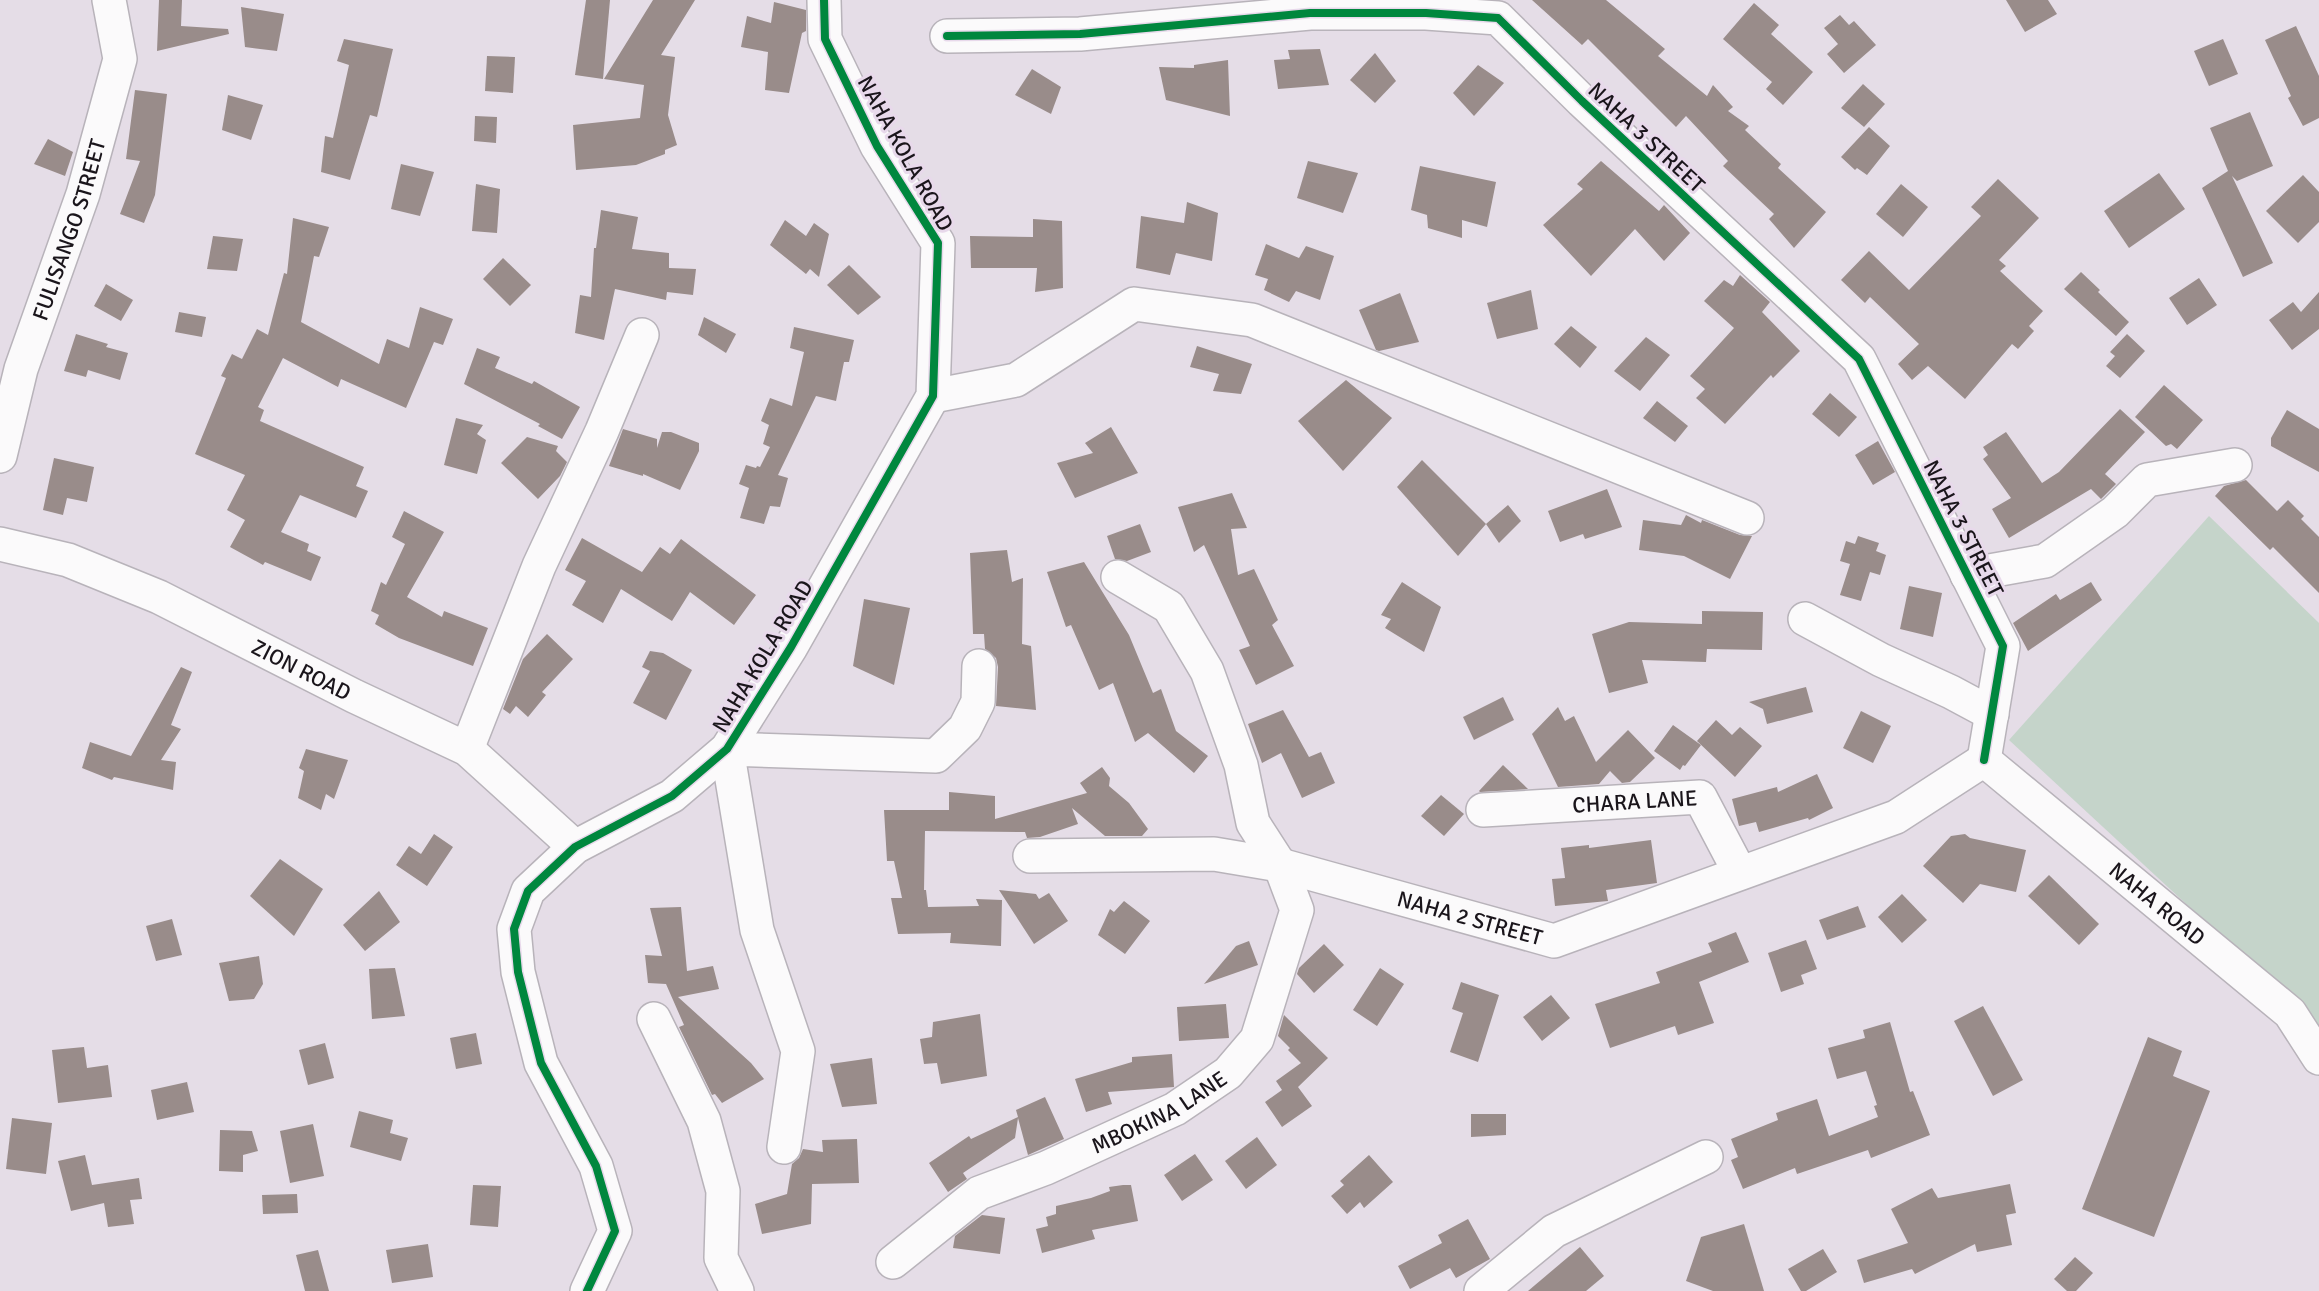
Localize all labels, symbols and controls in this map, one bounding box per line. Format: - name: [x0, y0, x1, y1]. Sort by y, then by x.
- street label: NAHA KOLA ROAD: [852, 71, 959, 236]
- street label: NAHA 3 STREET: [1583, 76, 1711, 198]
- street label: FULISANGO STREET: [26, 136, 112, 324]
- street label: NAHA 3 STREET: [1918, 455, 2010, 601]
- street label: NAHA KOLA ROAD: [706, 575, 819, 737]
- street label: ZION ROAD: [247, 633, 356, 706]
- street label: CHARA LANE: [1571, 784, 1698, 819]
- street label: NAHA ROAD: [2104, 856, 2211, 951]
- street label: NAHA 2 STREET: [1394, 885, 1546, 951]
- street label: MBOKINA LANE: [1087, 1065, 1232, 1160]

